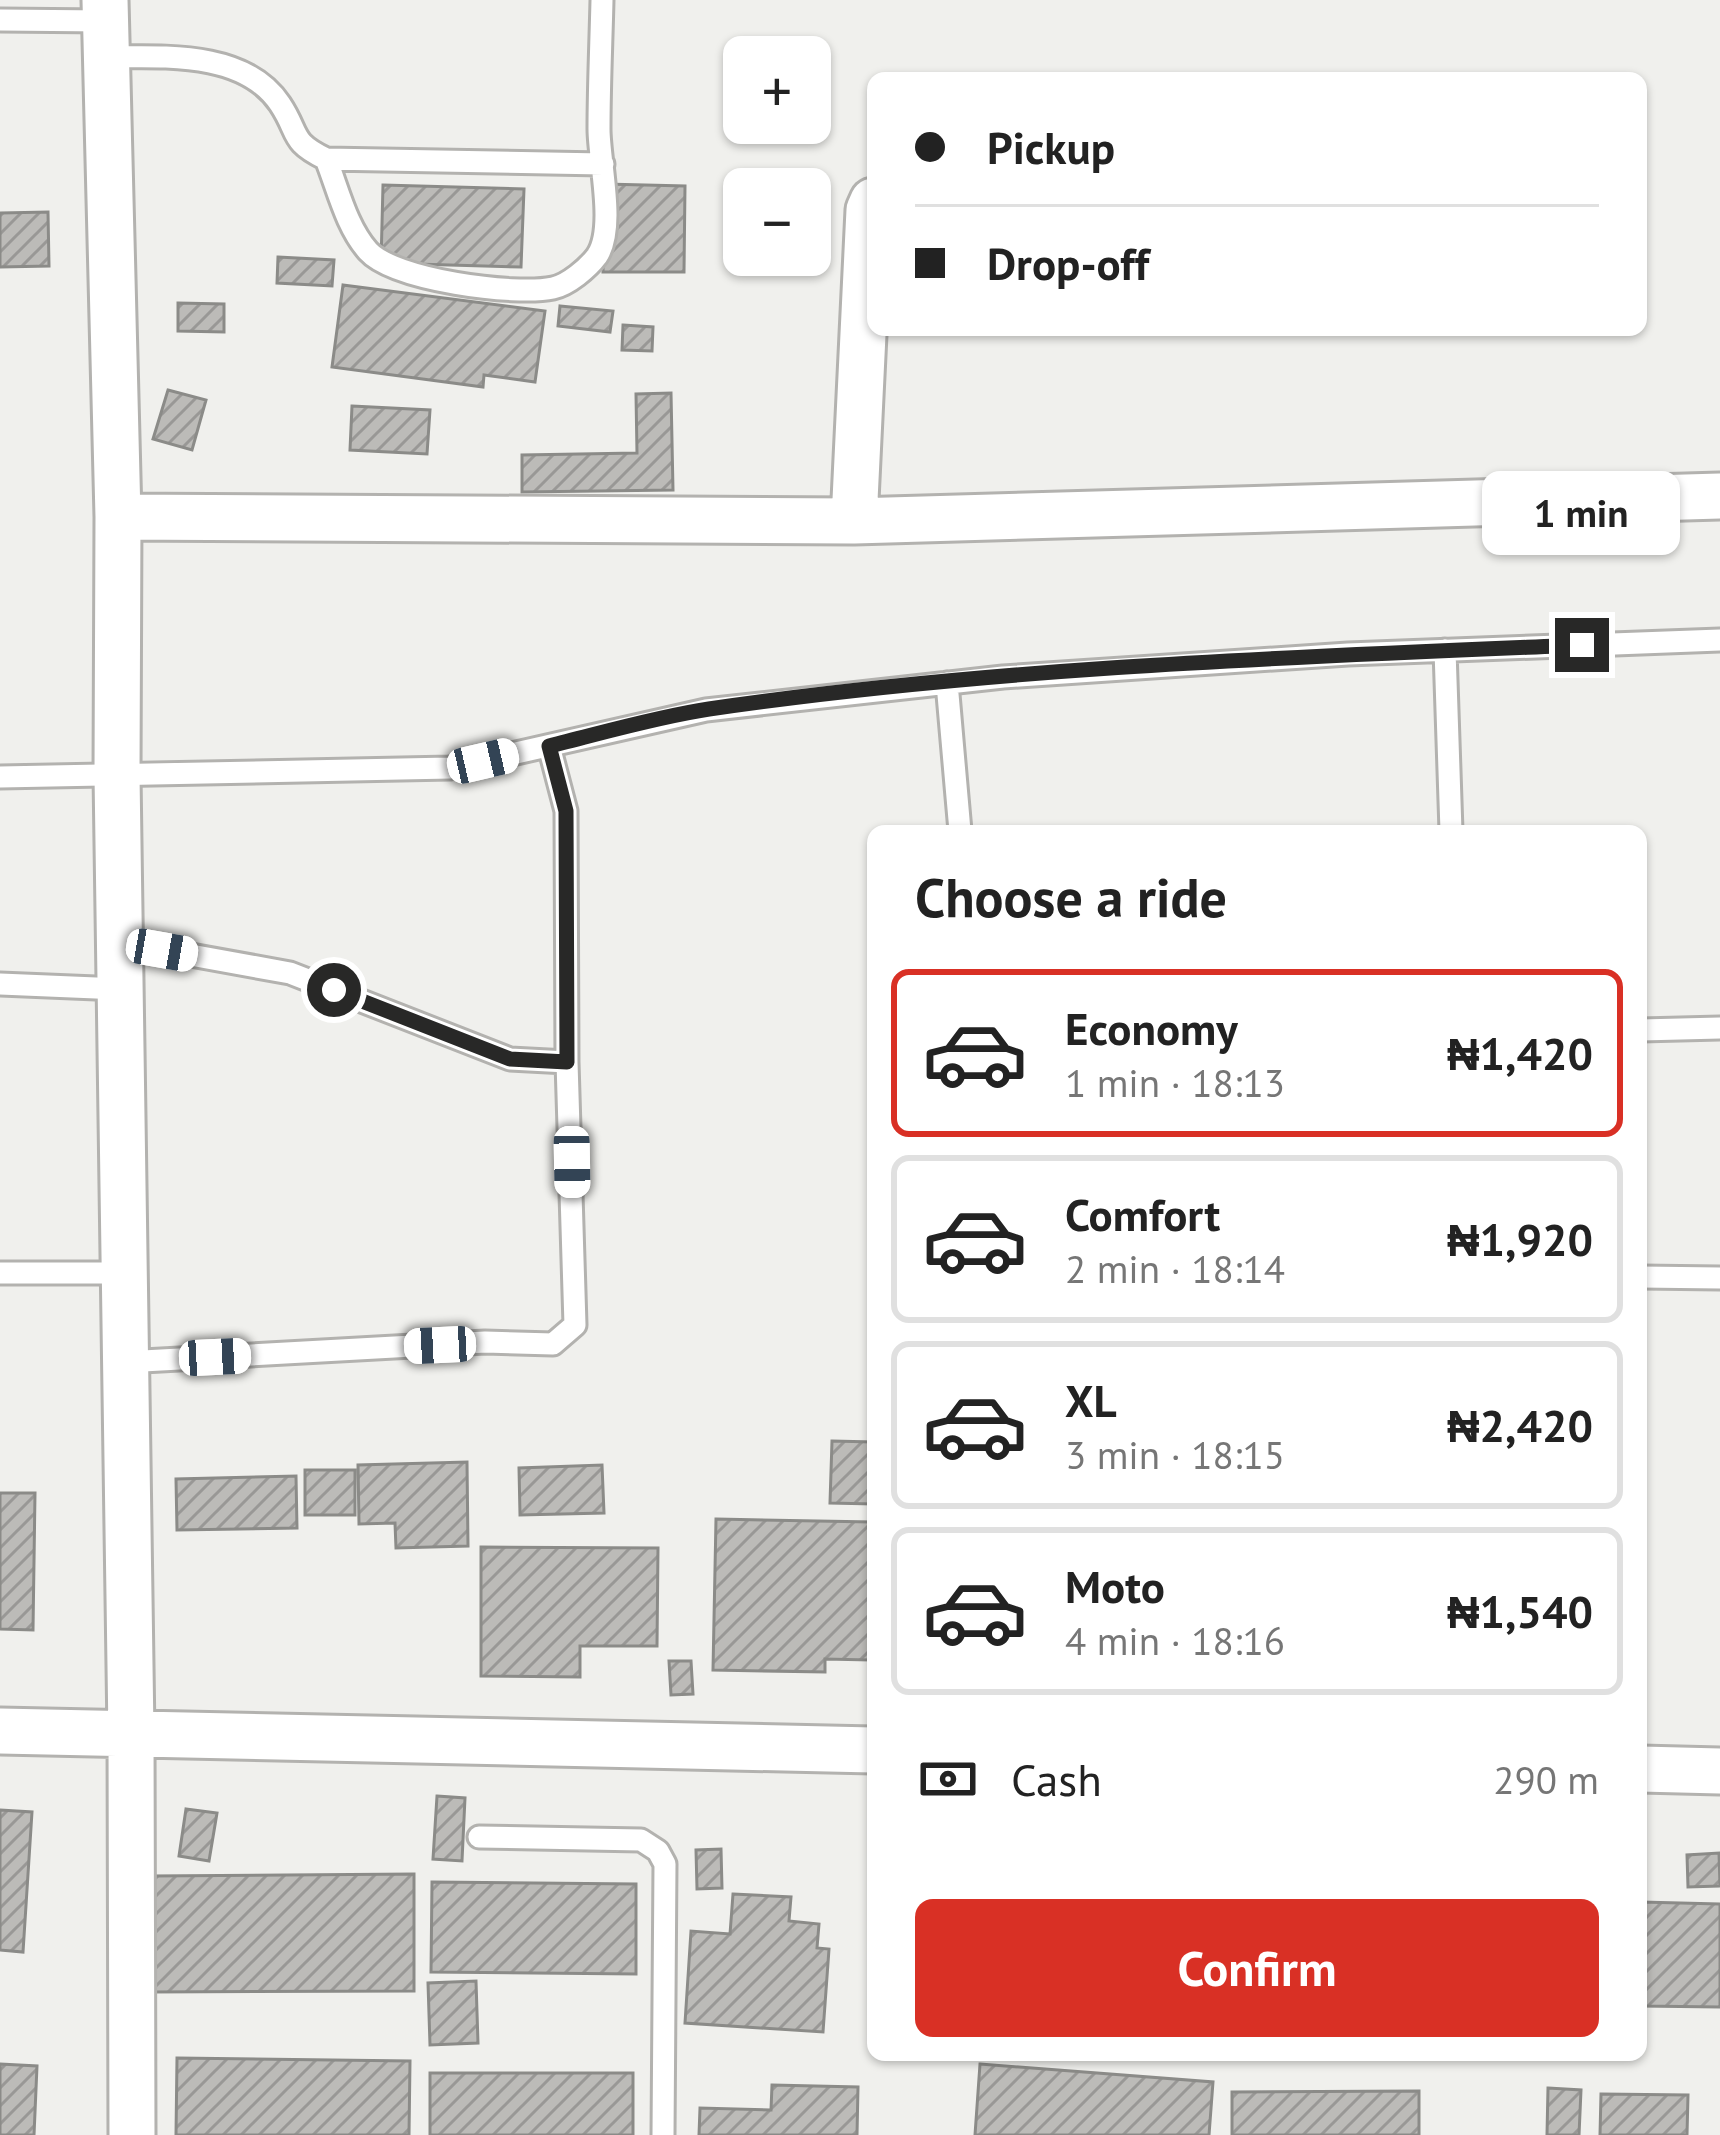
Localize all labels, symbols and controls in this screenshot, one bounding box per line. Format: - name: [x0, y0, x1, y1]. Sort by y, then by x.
- map controls: [723, 36, 831, 276]
- button: +: [723, 36, 831, 144]
- text: Pickup: [987, 118, 1115, 176]
- button: −: [723, 168, 831, 276]
- text: Drop-off: [987, 234, 1149, 292]
- callout: 1 min: [1483, 471, 1681, 555]
- text: 1 min: [1533, 487, 1629, 538]
- route end: [1555, 618, 1609, 672]
- car: [444, 735, 522, 787]
- text: Choose a ride: [915, 862, 1227, 932]
- car: [123, 926, 201, 974]
- route start: [307, 963, 361, 1017]
- icon: car: [921, 999, 1029, 1107]
- text: Economy: [1065, 999, 1238, 1057]
- text: ₦1,420: [1447, 1024, 1593, 1082]
- text: 1 min · 18:13: [1065, 1057, 1285, 1108]
- car: [553, 1126, 591, 1198]
- icon: car: [921, 1185, 1029, 1293]
- text: Comfort: [1065, 1185, 1220, 1243]
- text: ₦1,920: [1447, 1210, 1593, 1268]
- text: 2 min · 18:14: [1065, 1243, 1285, 1294]
- car: [403, 1325, 477, 1365]
- car: [178, 1337, 252, 1377]
- icon: car: [921, 1371, 1029, 1479]
- text: XL: [1065, 1371, 1117, 1429]
- text: ₦2,420: [1447, 1396, 1593, 1454]
- text: 3 min · 18:15: [1065, 1429, 1285, 1480]
- icon: car: [921, 1557, 1029, 1665]
- text: Moto: [1065, 1557, 1165, 1615]
- text: ₦1,540: [1447, 1582, 1593, 1640]
- text: 4 min · 18:16: [1065, 1615, 1285, 1666]
- icon: cash: [915, 1746, 981, 1812]
- text: Cash: [1011, 1750, 1102, 1808]
- text: 290 m: [1493, 1754, 1599, 1805]
- button: Confirm: [915, 1899, 1599, 2037]

